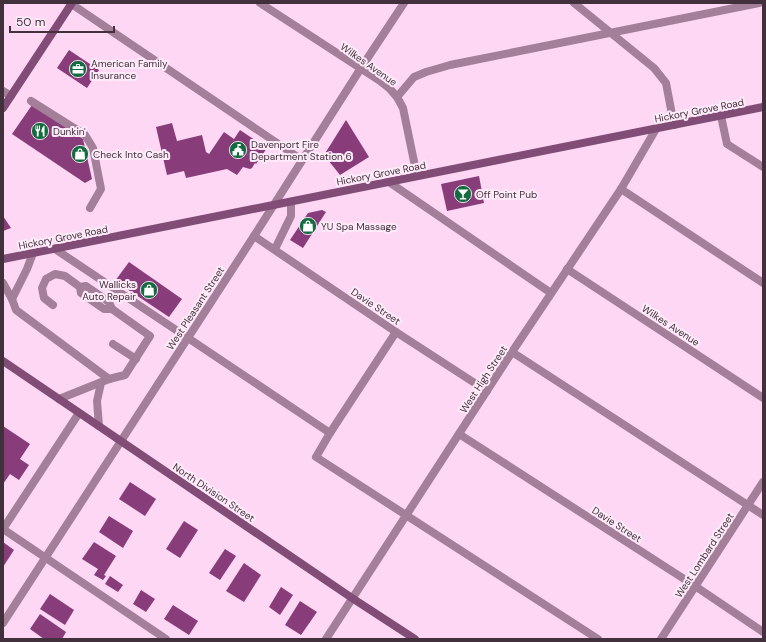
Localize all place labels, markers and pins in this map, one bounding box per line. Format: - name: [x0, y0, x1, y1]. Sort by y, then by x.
- place label: American Family Insurance: [91, 57, 168, 82]
- office icon: American Family Insurance: [68, 59, 88, 79]
- restaurant icon: Dunkin': [30, 121, 50, 141]
- place label: Dunkin': [53, 125, 86, 138]
- place label: Davenport Fire Department Station 6: [251, 138, 352, 163]
- public building icon: Davenport Fire Department Station 6: [228, 140, 248, 160]
- shop icon: Check Into Cash: [70, 144, 90, 164]
- place label: Check Into Cash: [93, 148, 169, 161]
- bar icon: Off Point Pub: [453, 184, 473, 204]
- place label: Off Point Pub: [476, 188, 537, 201]
- shop icon: YU Spa Massage: [298, 216, 318, 236]
- place label: YU Spa Massage: [321, 220, 397, 233]
- place label: Wallicks Auto Repair: [82, 278, 136, 303]
- shop icon: Wallicks Auto Repair: [139, 280, 159, 300]

